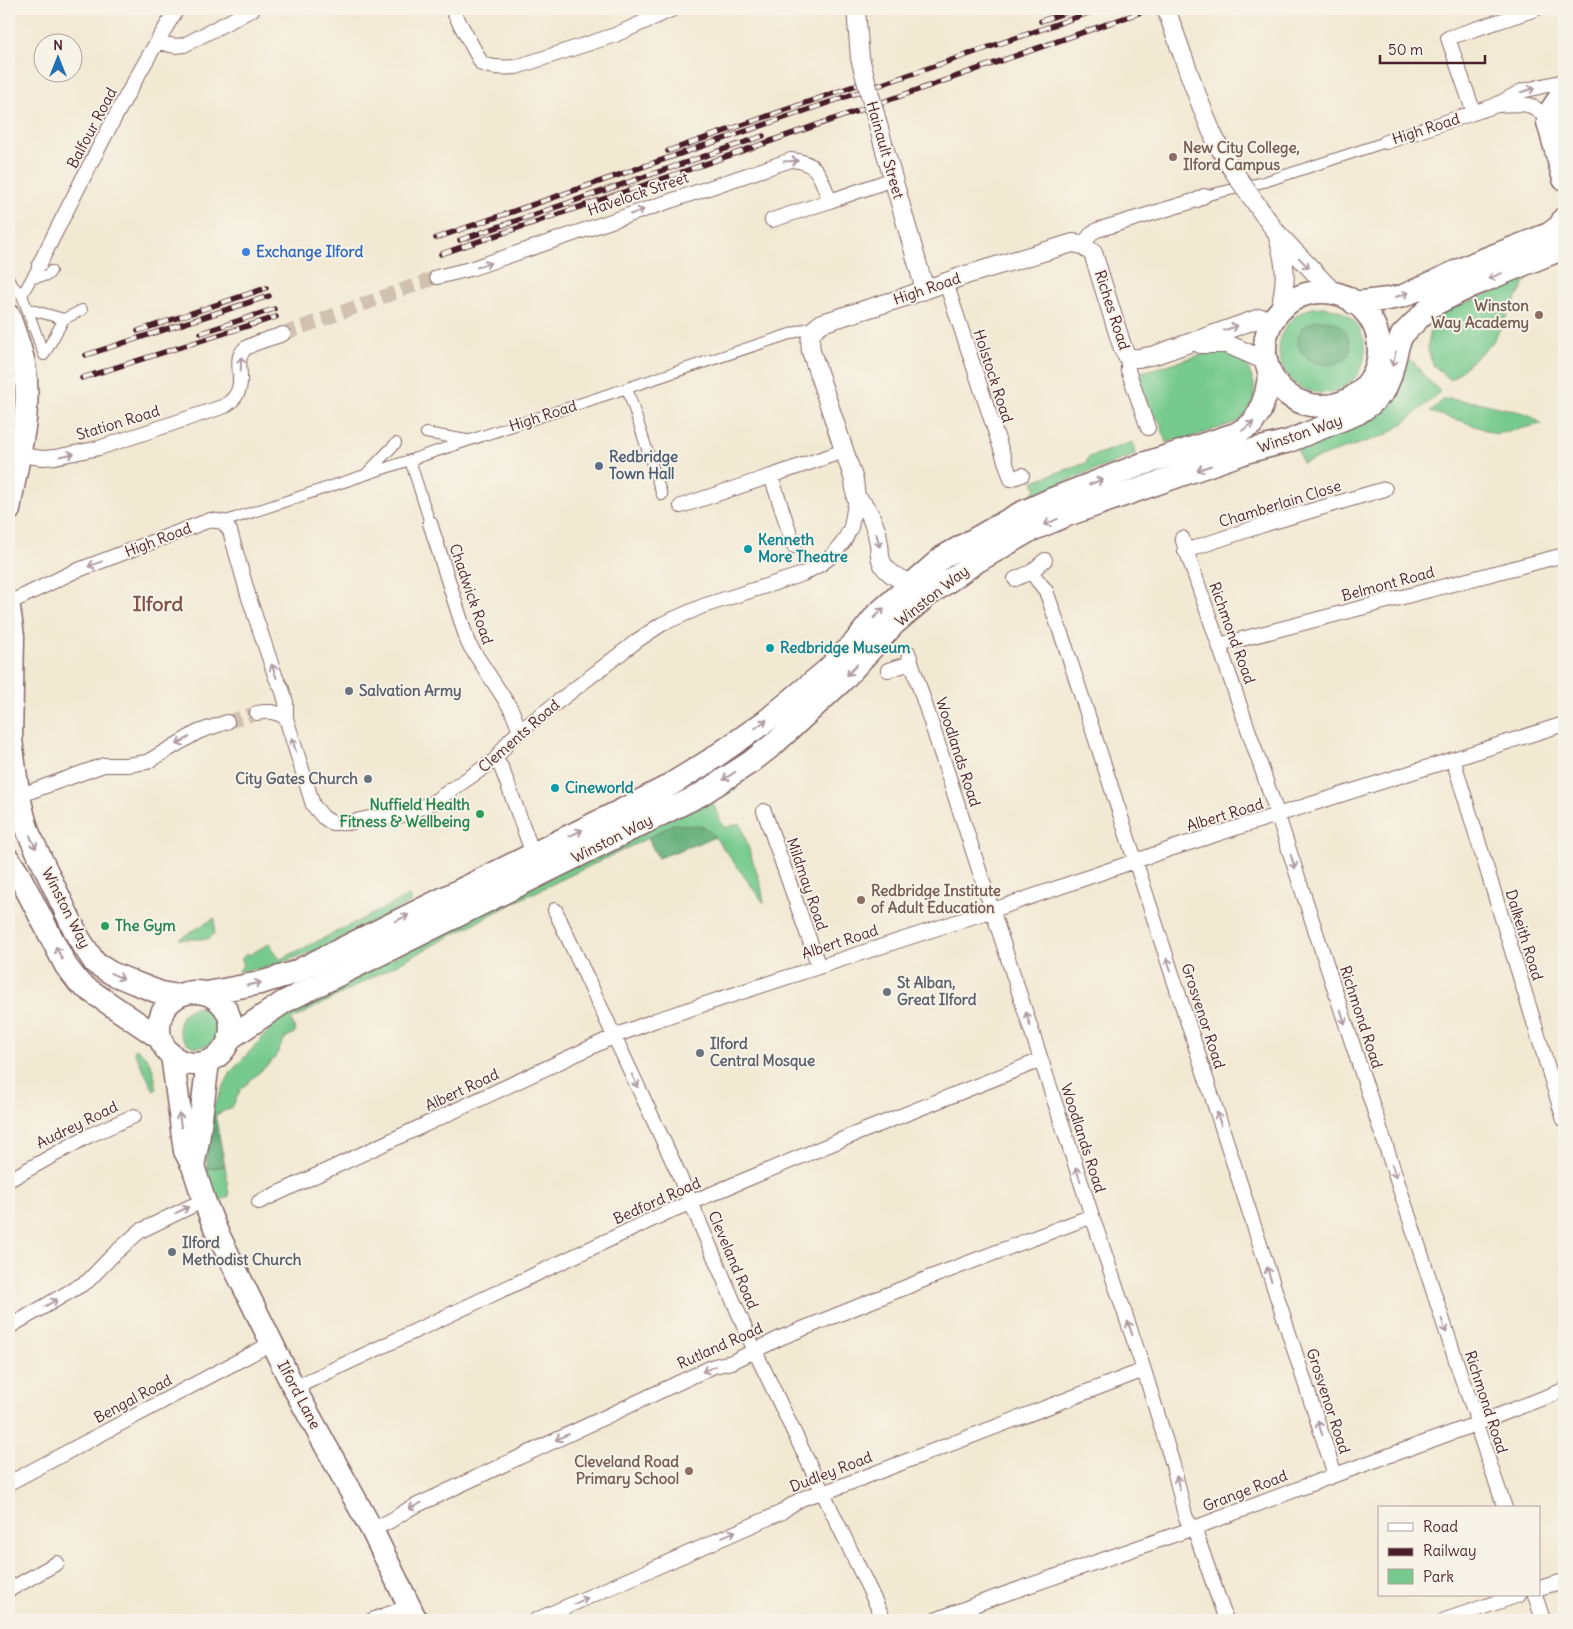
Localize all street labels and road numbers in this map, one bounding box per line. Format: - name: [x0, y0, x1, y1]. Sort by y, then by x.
- street label: Balfour Road: [62, 84, 121, 171]
- street label: Hainault Street: [862, 99, 908, 201]
- street label: High Road: [1390, 109, 1462, 148]
- street label: Havelock Street: [585, 167, 691, 220]
- street label: High Road: [891, 268, 963, 309]
- street label: Riches Road: [1091, 268, 1134, 352]
- street label: Holstock Road: [969, 327, 1018, 425]
- street label: High Road: [507, 396, 579, 435]
- street label: Station Road: [74, 401, 162, 444]
- street label: Winston Way: [1255, 410, 1345, 457]
- street label: Chamberlain Close: [1216, 476, 1343, 531]
- street label: High Road: [122, 518, 194, 561]
- street label: Chadwick Road: [445, 541, 498, 647]
- street label: Winston Way: [891, 561, 972, 630]
- street label: Belmont Road: [1339, 562, 1436, 605]
- street label: Richmond Road: [1205, 579, 1260, 687]
- street label: Clements Road: [474, 695, 563, 776]
- street label: Woodlands Road: [932, 695, 985, 809]
- street label: Albert Road: [1184, 794, 1266, 835]
- street label: Winston Way: [568, 810, 655, 867]
- street label: Mildmay Road: [783, 835, 832, 933]
- street label: Winston Way: [38, 864, 95, 951]
- street label: Dalkeith Road: [1502, 887, 1547, 983]
- street label: Albert Road: [799, 920, 881, 963]
- street label: Grosvenor Road: [1178, 961, 1229, 1071]
- street label: Richmond Road: [1336, 963, 1387, 1071]
- street label: Albert Road: [422, 1064, 502, 1115]
- street label: Woodlands Road: [1057, 1081, 1110, 1195]
- street label: Audrey Road: [33, 1097, 121, 1152]
- street label: Bedford Road: [610, 1173, 703, 1228]
- street label: Cleveland Road: [704, 1208, 763, 1312]
- street label: Rutland Road: [674, 1318, 766, 1373]
- street label: Grosvenor Road: [1303, 1346, 1354, 1456]
- street label: Richmond Road: [1461, 1348, 1512, 1456]
- street label: Ilford Lane: [273, 1357, 325, 1432]
- street label: Bengal Road: [90, 1370, 175, 1427]
- street label: Dudley Road: [787, 1447, 875, 1496]
- street label: Grange Road: [1200, 1466, 1290, 1515]

